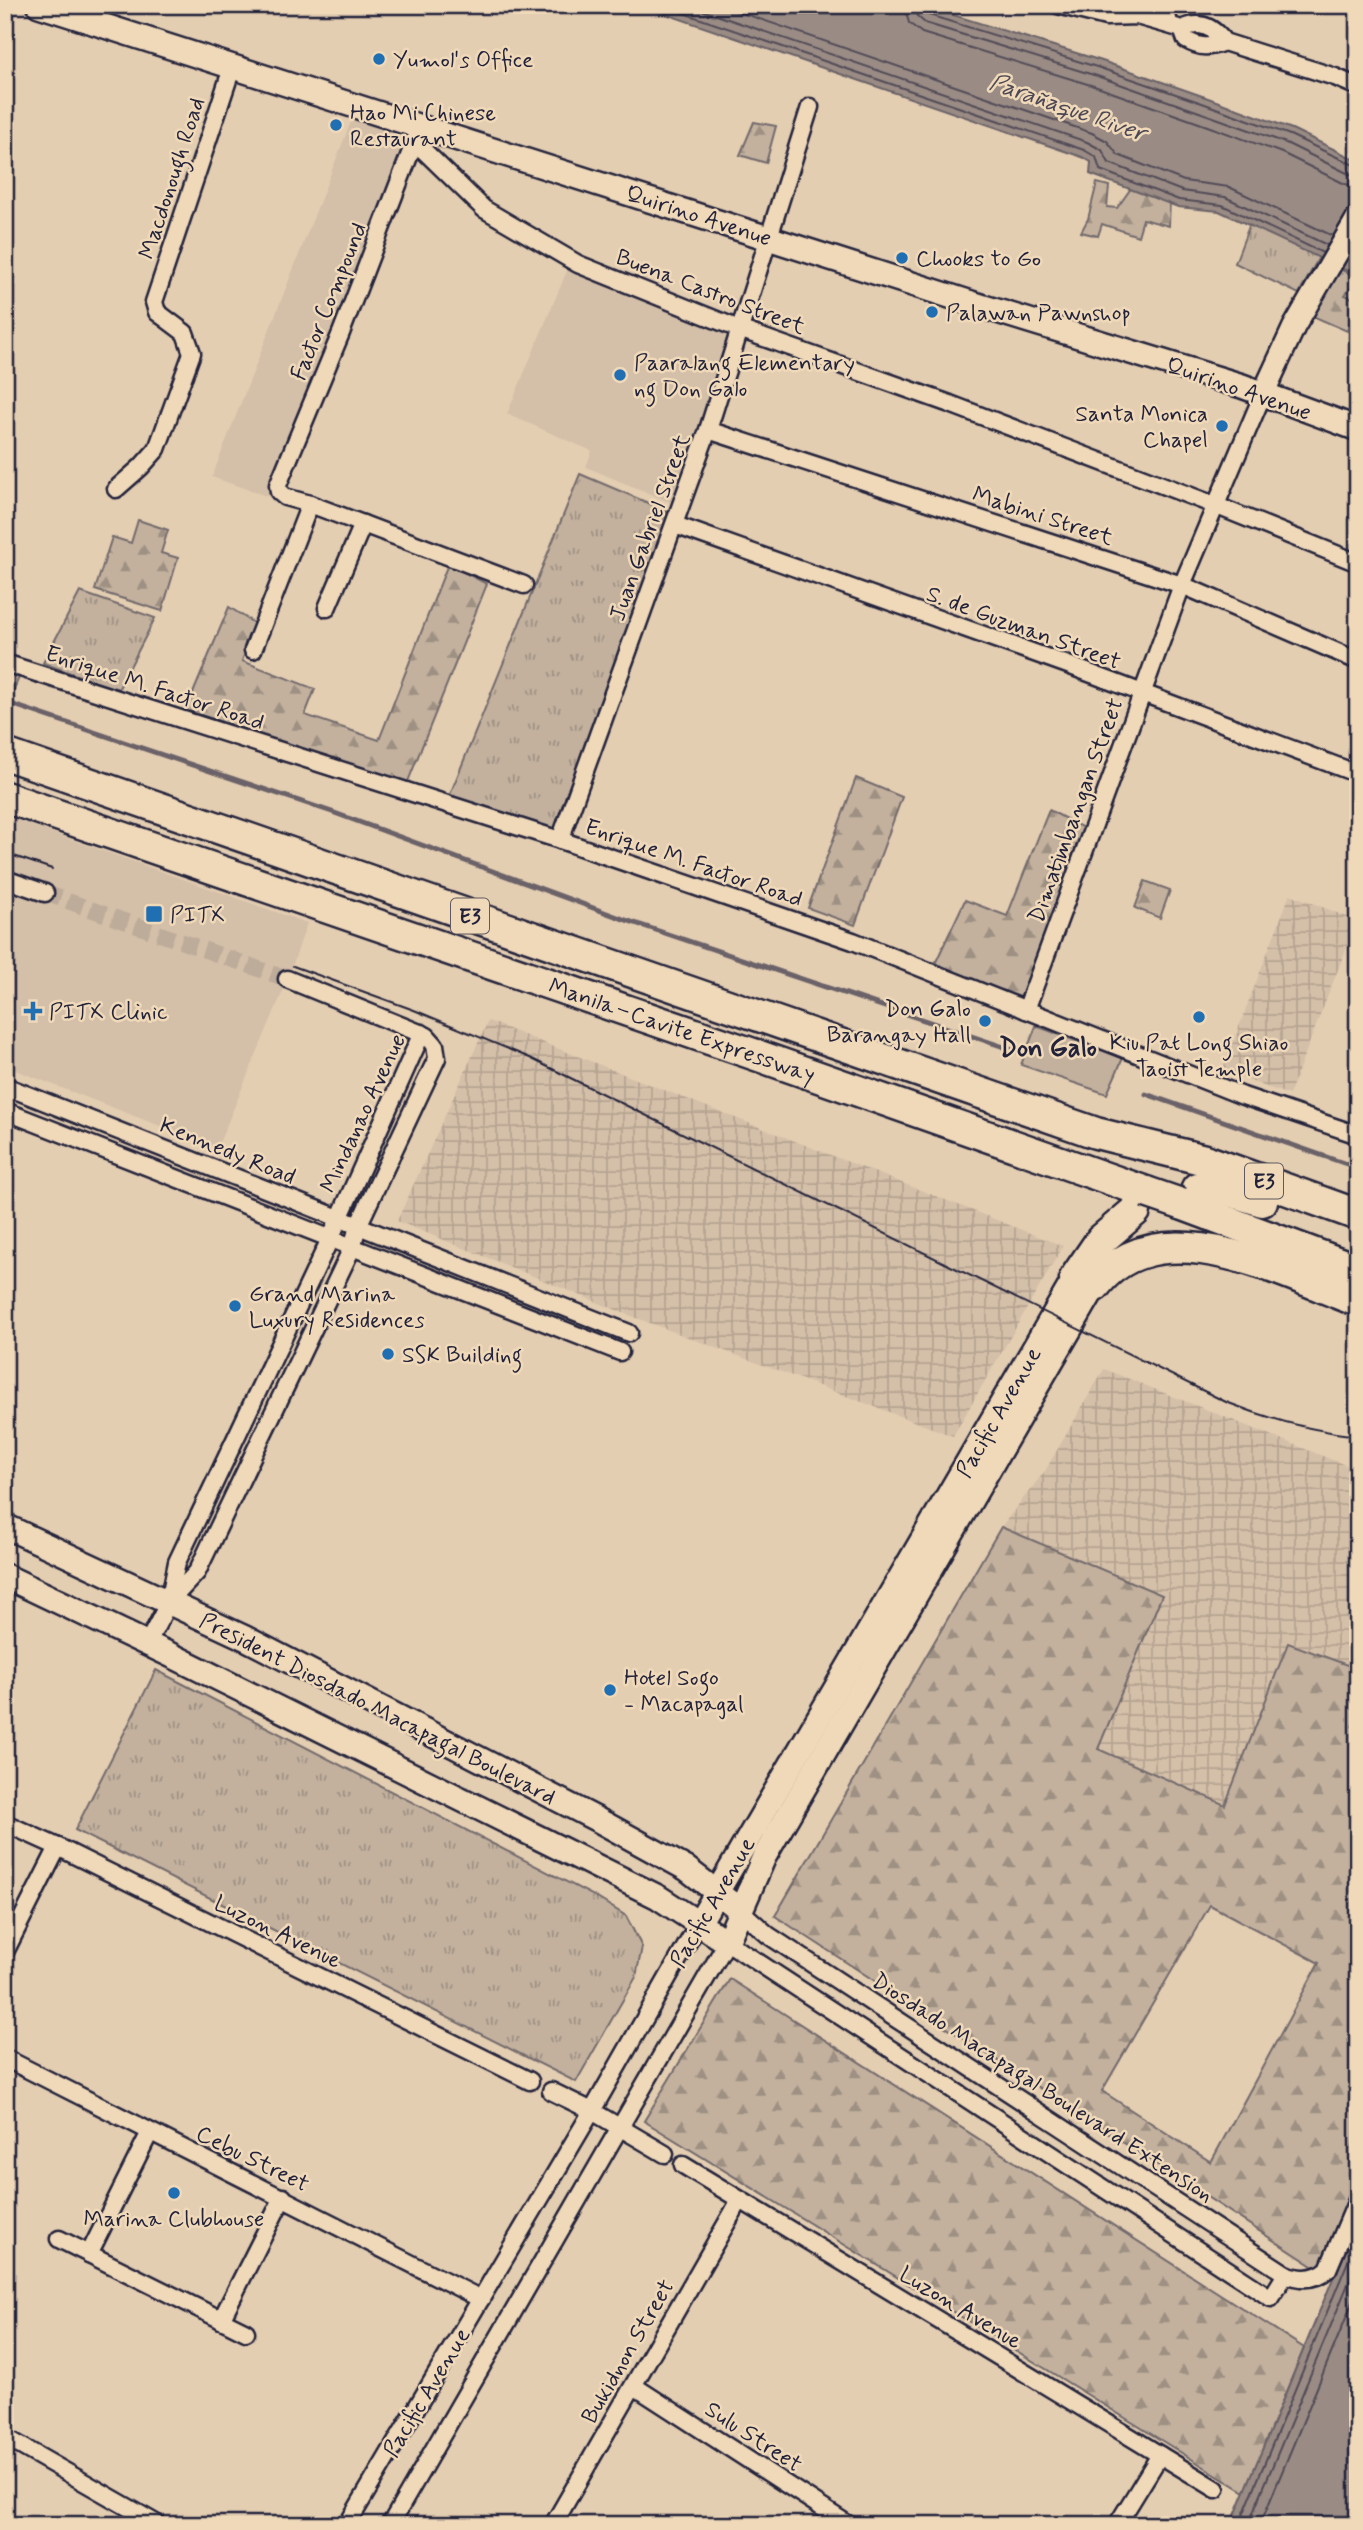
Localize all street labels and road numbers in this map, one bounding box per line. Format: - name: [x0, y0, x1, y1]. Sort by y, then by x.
- street label: Macdonough Road: [133, 94, 215, 264]
- street label: Quirino Avenue: [622, 179, 775, 255]
- street label: Factor Compound: [285, 218, 375, 385]
- street label: Buena Castro Street: [611, 243, 810, 343]
- street label: Quirino Avenue: [1162, 351, 1315, 429]
- street label: Juan Gabriel Street: [603, 430, 699, 625]
- street label: Mabini Street: [968, 480, 1117, 554]
- street label: S. de Guzman Street: [922, 580, 1125, 678]
- street label: Enrique M. Factor Road: [41, 639, 268, 738]
- street label: Dimatimbangan Street: [1022, 694, 1132, 927]
- street label: Enrique M. Factor Road: [580, 813, 806, 915]
- road number: E3: [451, 898, 489, 934]
- street label: Manila–Cavite Expressway: [544, 972, 819, 1091]
- street label: Mindanao Avenue: [314, 1030, 414, 1198]
- street label: Kennedy Road: [155, 1111, 300, 1193]
- road number: E3: [1245, 1164, 1283, 1198]
- street label: Pacific Avenue: [950, 1342, 1049, 1484]
- street label: President Diosdado Macapagal Boulevard: [193, 1607, 560, 1815]
- street label: Pacific Avenue: [664, 1832, 763, 1974]
- street label: Luzon Avenue: [208, 1889, 346, 1977]
- street label: Diosdado Macapagal Boulevard Extension: [864, 1967, 1219, 2212]
- street label: Cebu Street: [191, 2119, 314, 2200]
- street label: Luzon Avenue: [893, 2260, 1027, 2357]
- street label: Bukidnon Street: [575, 2274, 682, 2430]
- street label: Pacific Avenue: [377, 2323, 478, 2463]
- street label: Sulu Street: [699, 2395, 807, 2480]

